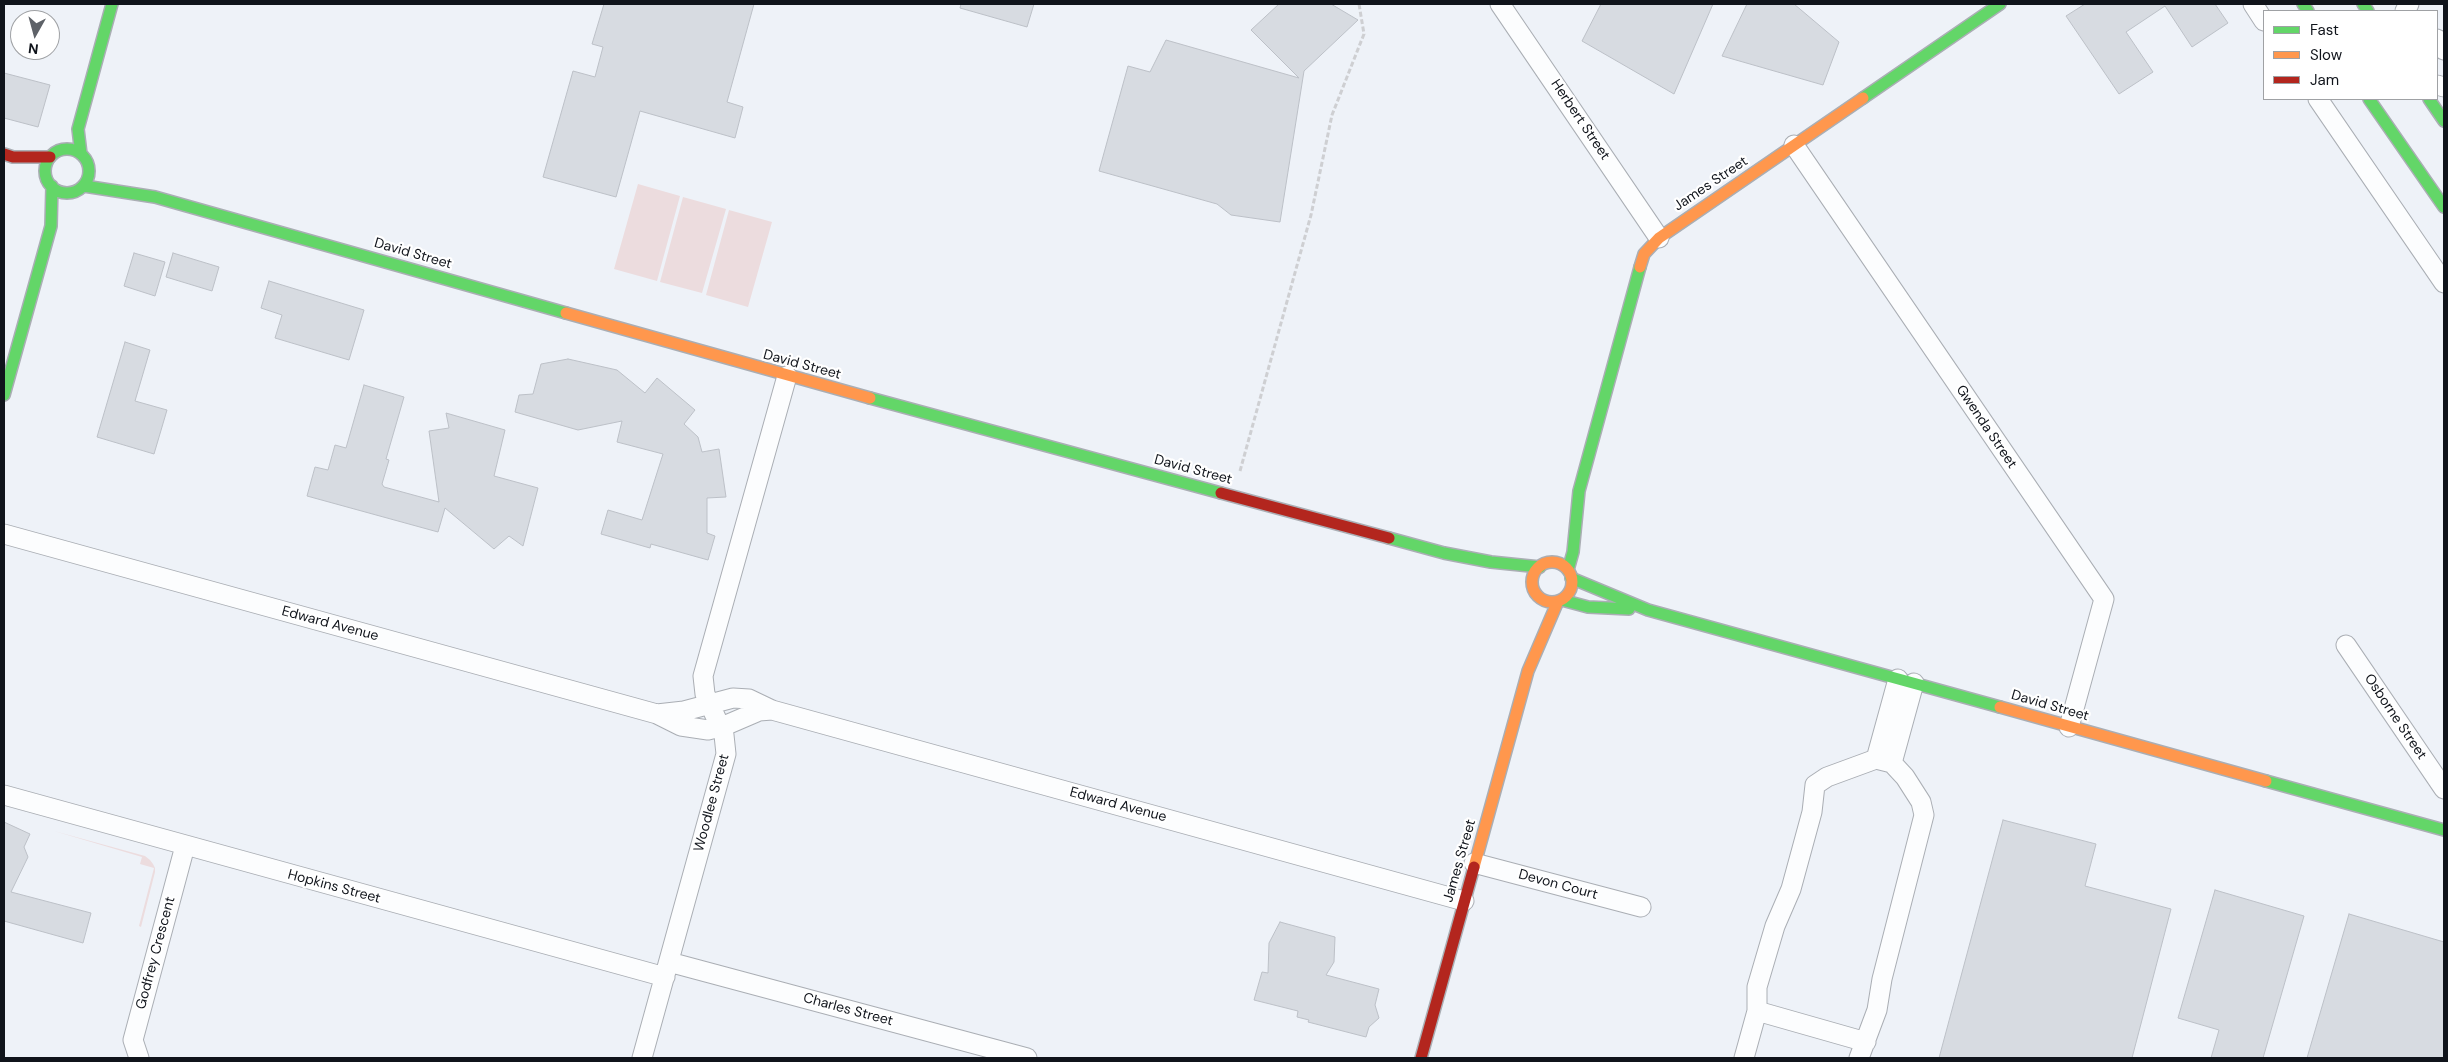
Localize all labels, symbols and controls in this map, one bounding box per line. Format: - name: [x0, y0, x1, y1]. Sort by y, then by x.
- north arrow: [10, 10, 60, 60]
- legend: [2263, 10, 2438, 100]
- text: Fast: [2310, 20, 2339, 40]
- text: N: [27, 39, 39, 58]
- text: Slow: [2310, 45, 2342, 65]
- text: Jam: [2310, 70, 2339, 90]
- street label: Herbert Street: [1547, 77, 1613, 163]
- street label: James Street: [1671, 153, 1751, 215]
- street label: David Street: [372, 235, 454, 273]
- street label: David Street: [761, 347, 843, 383]
- street label: Gwenda Street: [1952, 382, 2020, 472]
- street label: David Street: [1152, 452, 1234, 488]
- street label: Edward Avenue: [280, 603, 380, 645]
- street label: Osborne Street: [2360, 671, 2430, 763]
- street label: David Street: [2009, 687, 2091, 725]
- street label: Woodlee Street: [691, 752, 733, 854]
- street label: Edward Avenue: [1068, 784, 1168, 826]
- street label: James Street: [1440, 818, 1480, 904]
- street label: Devon Court: [1517, 866, 1599, 904]
- street label: Hopkins Street: [286, 867, 382, 907]
- street label: Godfrey Crescent: [133, 895, 179, 1011]
- street label: Charles Street: [801, 990, 895, 1030]

